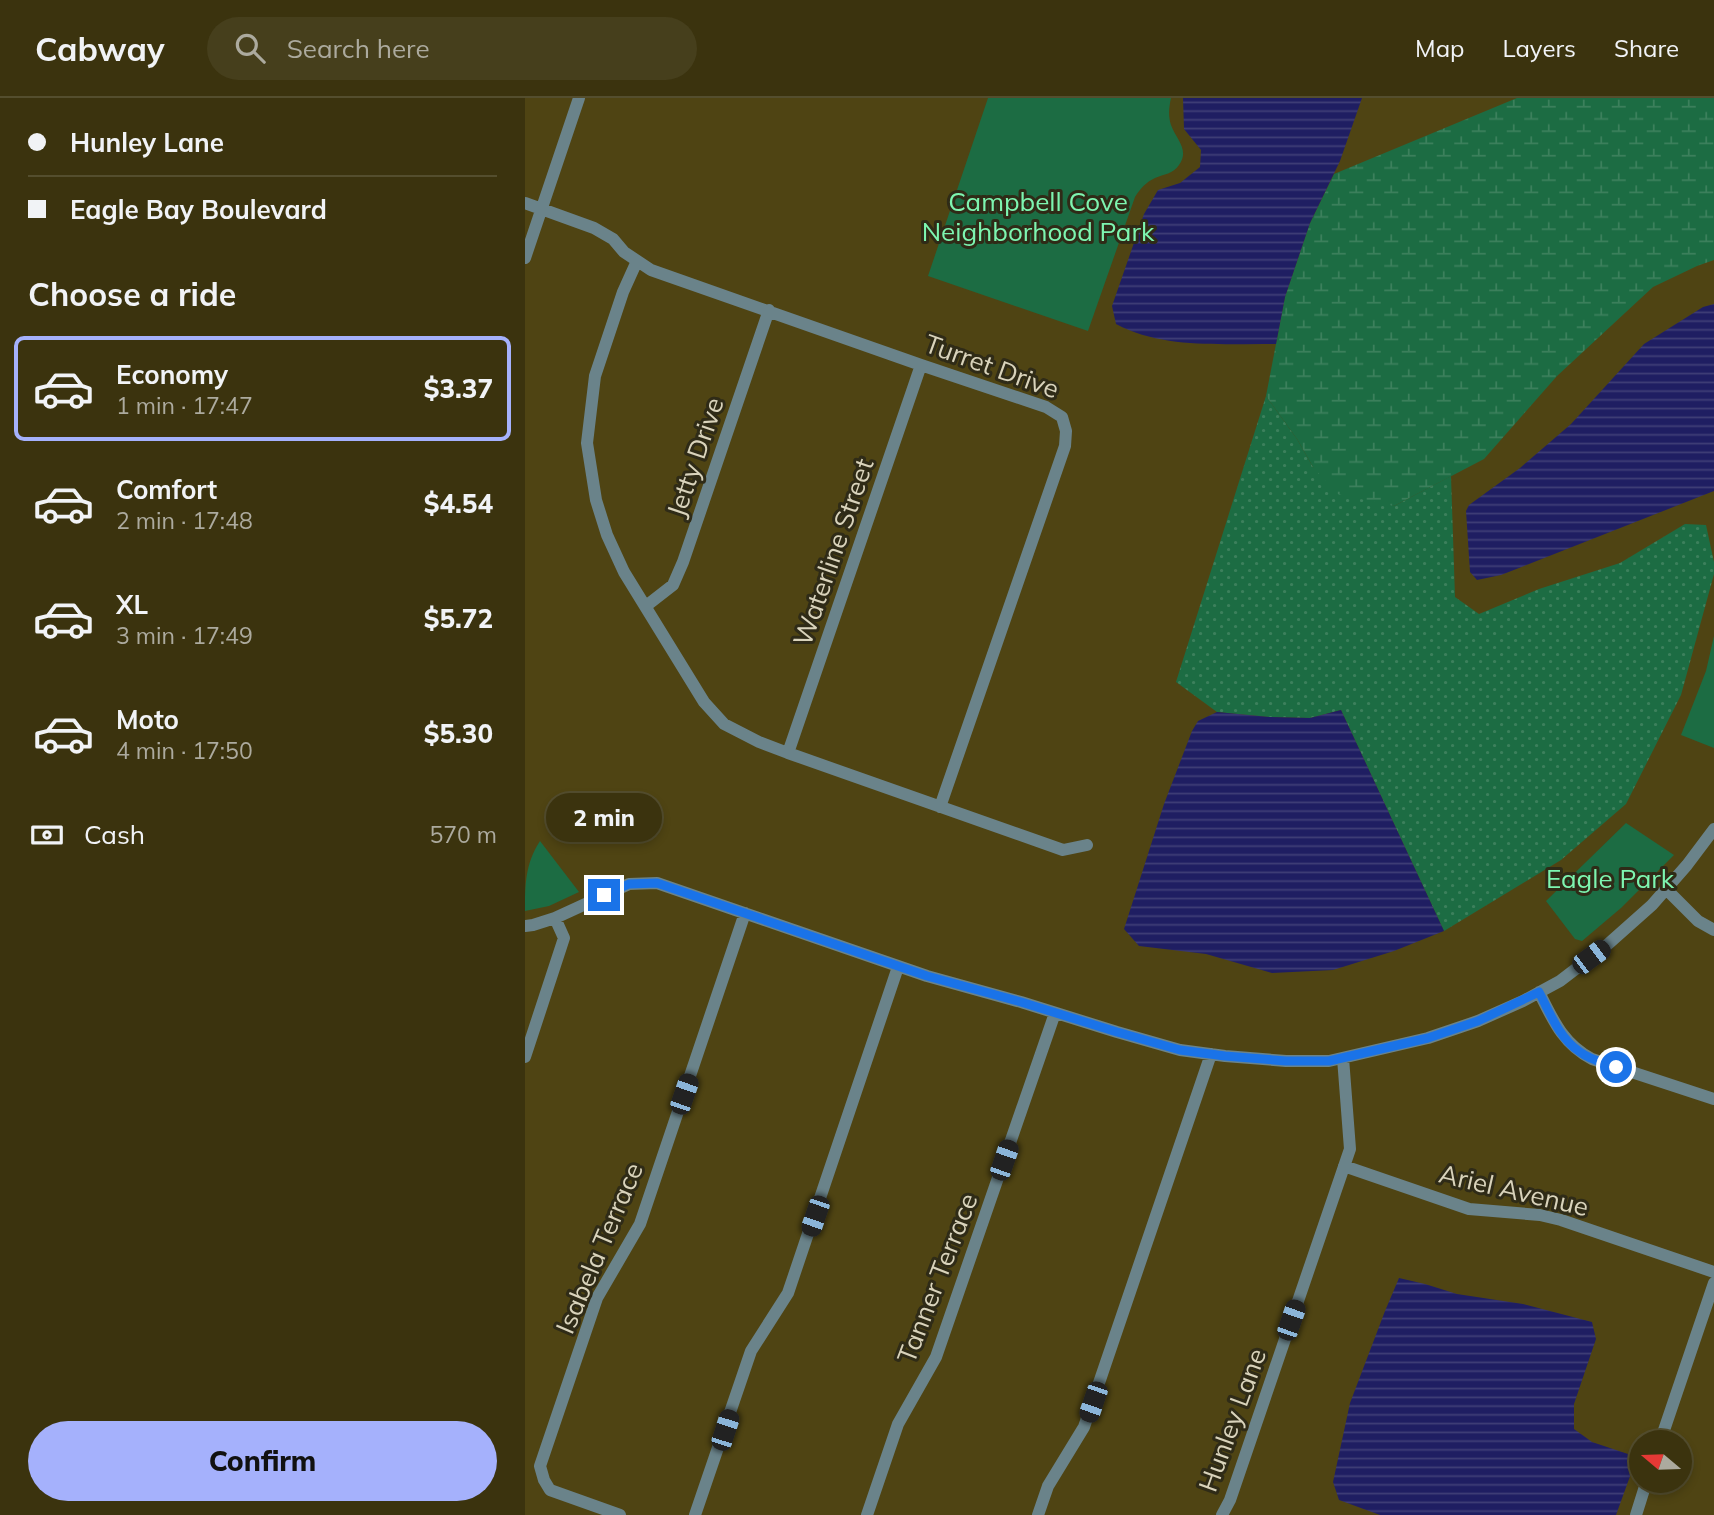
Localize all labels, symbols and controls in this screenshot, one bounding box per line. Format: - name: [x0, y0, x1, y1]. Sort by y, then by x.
- search box: [207, 17, 697, 80]
- text: Cabway: [35, 28, 165, 69]
- icon: search: [231, 29, 269, 67]
- text: Search here: [287, 32, 430, 65]
- text: Map: [1415, 33, 1464, 63]
- text: Layers: [1502, 33, 1576, 63]
- text: Share: [1614, 33, 1679, 63]
- text: Hunley Lane: [70, 126, 224, 159]
- park label: Campbell Cove Neighborhood Park: [922, 185, 1155, 248]
- text: Eagle Bay Boulevard: [70, 193, 327, 226]
- text: Choose a ride: [28, 274, 236, 314]
- street label: Turret Drive: [920, 326, 1064, 406]
- icon: car: [32, 357, 95, 420]
- text: Economy: [116, 358, 228, 391]
- text: $3.37: [424, 372, 493, 405]
- text: 1 min · 17:47: [116, 391, 253, 420]
- street label: Jetty Drive: [659, 393, 731, 521]
- street label: Waterline Street: [785, 454, 881, 650]
- icon: car: [32, 472, 95, 535]
- text: Comfort: [116, 473, 217, 506]
- text: $4.54: [424, 487, 493, 520]
- text: 2 min · 17:48: [116, 506, 253, 535]
- icon: car: [32, 587, 95, 650]
- text: XL: [116, 588, 148, 621]
- text: $5.72: [424, 602, 493, 635]
- text: 3 min · 17:49: [116, 621, 253, 650]
- icon: car: [32, 702, 95, 765]
- text: Moto: [116, 703, 179, 736]
- text: $5.30: [424, 717, 493, 750]
- text: 4 min · 17:50: [116, 736, 253, 765]
- callout: 2 min: [546, 794, 662, 842]
- text: 2 min: [573, 803, 635, 832]
- icon: cash: [28, 816, 66, 854]
- text: Cash: [84, 818, 145, 851]
- text: 570 m: [429, 820, 497, 849]
- park label: Eagle Park: [1546, 862, 1675, 895]
- route end: [588, 879, 620, 911]
- car: [1568, 936, 1615, 978]
- route start: [1600, 1051, 1632, 1083]
- car: [668, 1071, 701, 1117]
- car: [988, 1137, 1021, 1183]
- street label: Ariel Avenue: [1436, 1157, 1592, 1223]
- street label: Isabela Terrace: [548, 1158, 650, 1338]
- street label: Tanner Terrace: [889, 1188, 985, 1368]
- car: [799, 1193, 832, 1239]
- car: [1275, 1297, 1308, 1343]
- street label: Hunley Lane: [1191, 1344, 1273, 1496]
- car: [1077, 1379, 1110, 1425]
- car: [709, 1407, 742, 1453]
- button: Confirm: [28, 1421, 497, 1501]
- north arrow: [1629, 1430, 1692, 1493]
- map controls: [1629, 1430, 1692, 1493]

